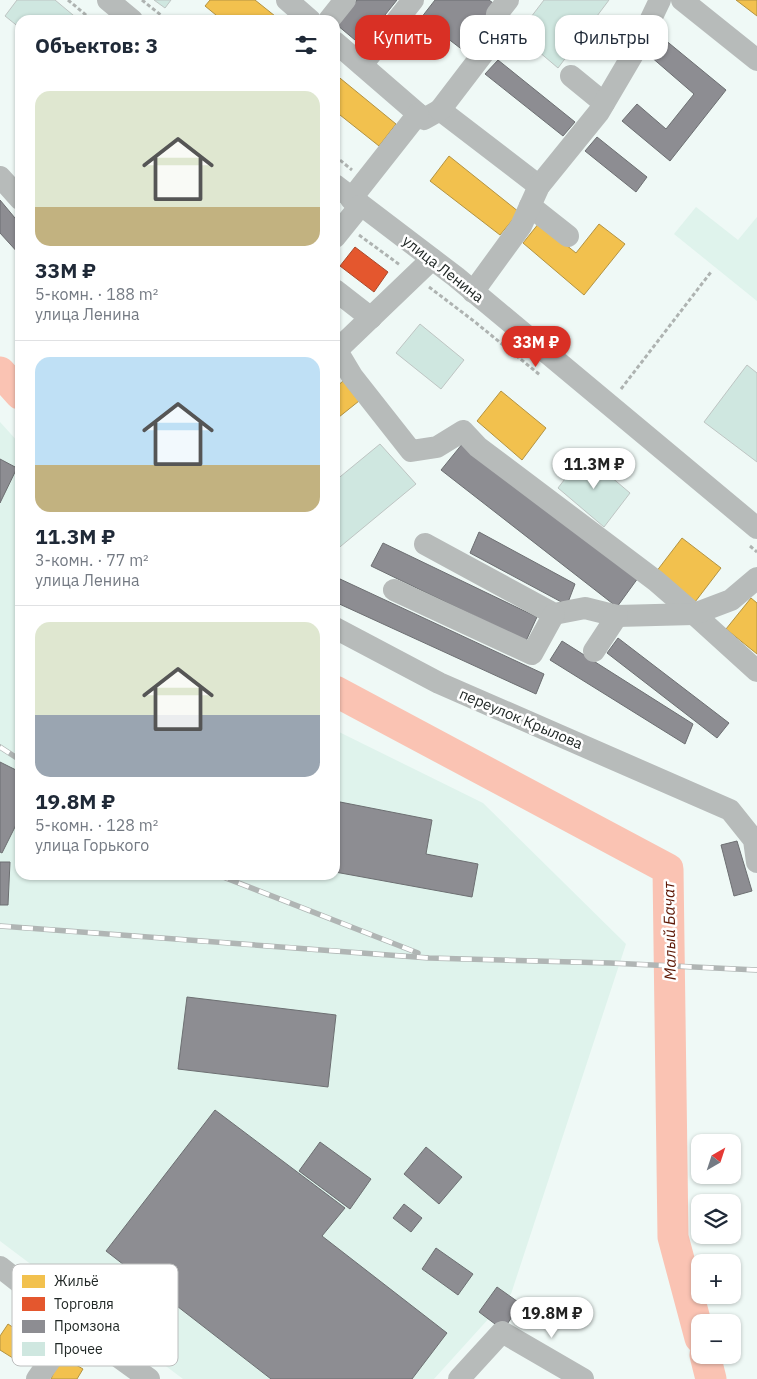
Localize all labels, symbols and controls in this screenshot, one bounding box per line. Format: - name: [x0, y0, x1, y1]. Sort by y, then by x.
- chip: Купить: [355, 15, 450, 60]
- chip: Снять: [460, 15, 545, 60]
- chip: Фильтры: [555, 15, 668, 60]
- text: Объектов: 3: [35, 31, 158, 59]
- icon: filters: [292, 31, 320, 59]
- icon: home: [133, 124, 223, 214]
- street label: улица Ленина: [399, 231, 488, 306]
- text: 33M ₽: [35, 256, 96, 284]
- text: 5-комн. · 188 m²: [35, 284, 158, 304]
- text: улица Ленина: [35, 304, 140, 324]
- pin: 33M ₽: [501, 326, 571, 368]
- text: 33M ₽: [513, 332, 559, 352]
- icon: home: [133, 389, 223, 479]
- pin: 11.3M ₽: [548, 448, 640, 490]
- text: 11.3M ₽: [563, 454, 625, 474]
- text: 11.3M ₽: [35, 522, 115, 550]
- text: 3-комн. · 77 m²: [35, 550, 149, 570]
- text: улица Ленина: [35, 570, 140, 590]
- icon: home: [133, 654, 223, 744]
- street label: переулок Крылова: [457, 684, 586, 753]
- text: 19.8M ₽: [35, 787, 115, 815]
- text: 5-комн. · 128 m²: [35, 815, 158, 835]
- text: улица Горького: [35, 835, 149, 855]
- water label: Малый Бачат: [658, 881, 680, 981]
- north arrow: [691, 1134, 741, 1184]
- map controls: [691, 1134, 741, 1364]
- button: layers: [691, 1194, 741, 1244]
- button: +: [691, 1254, 741, 1304]
- legend: [12, 1264, 178, 1366]
- text: Жильё: [54, 1272, 99, 1290]
- text: Торговля: [54, 1295, 114, 1313]
- pin: 19.8M ₽: [506, 1296, 598, 1339]
- text: 19.8M ₽: [521, 1303, 583, 1323]
- button: −: [691, 1314, 741, 1364]
- text: Промзона: [54, 1317, 120, 1335]
- text: Прочее: [54, 1340, 103, 1358]

